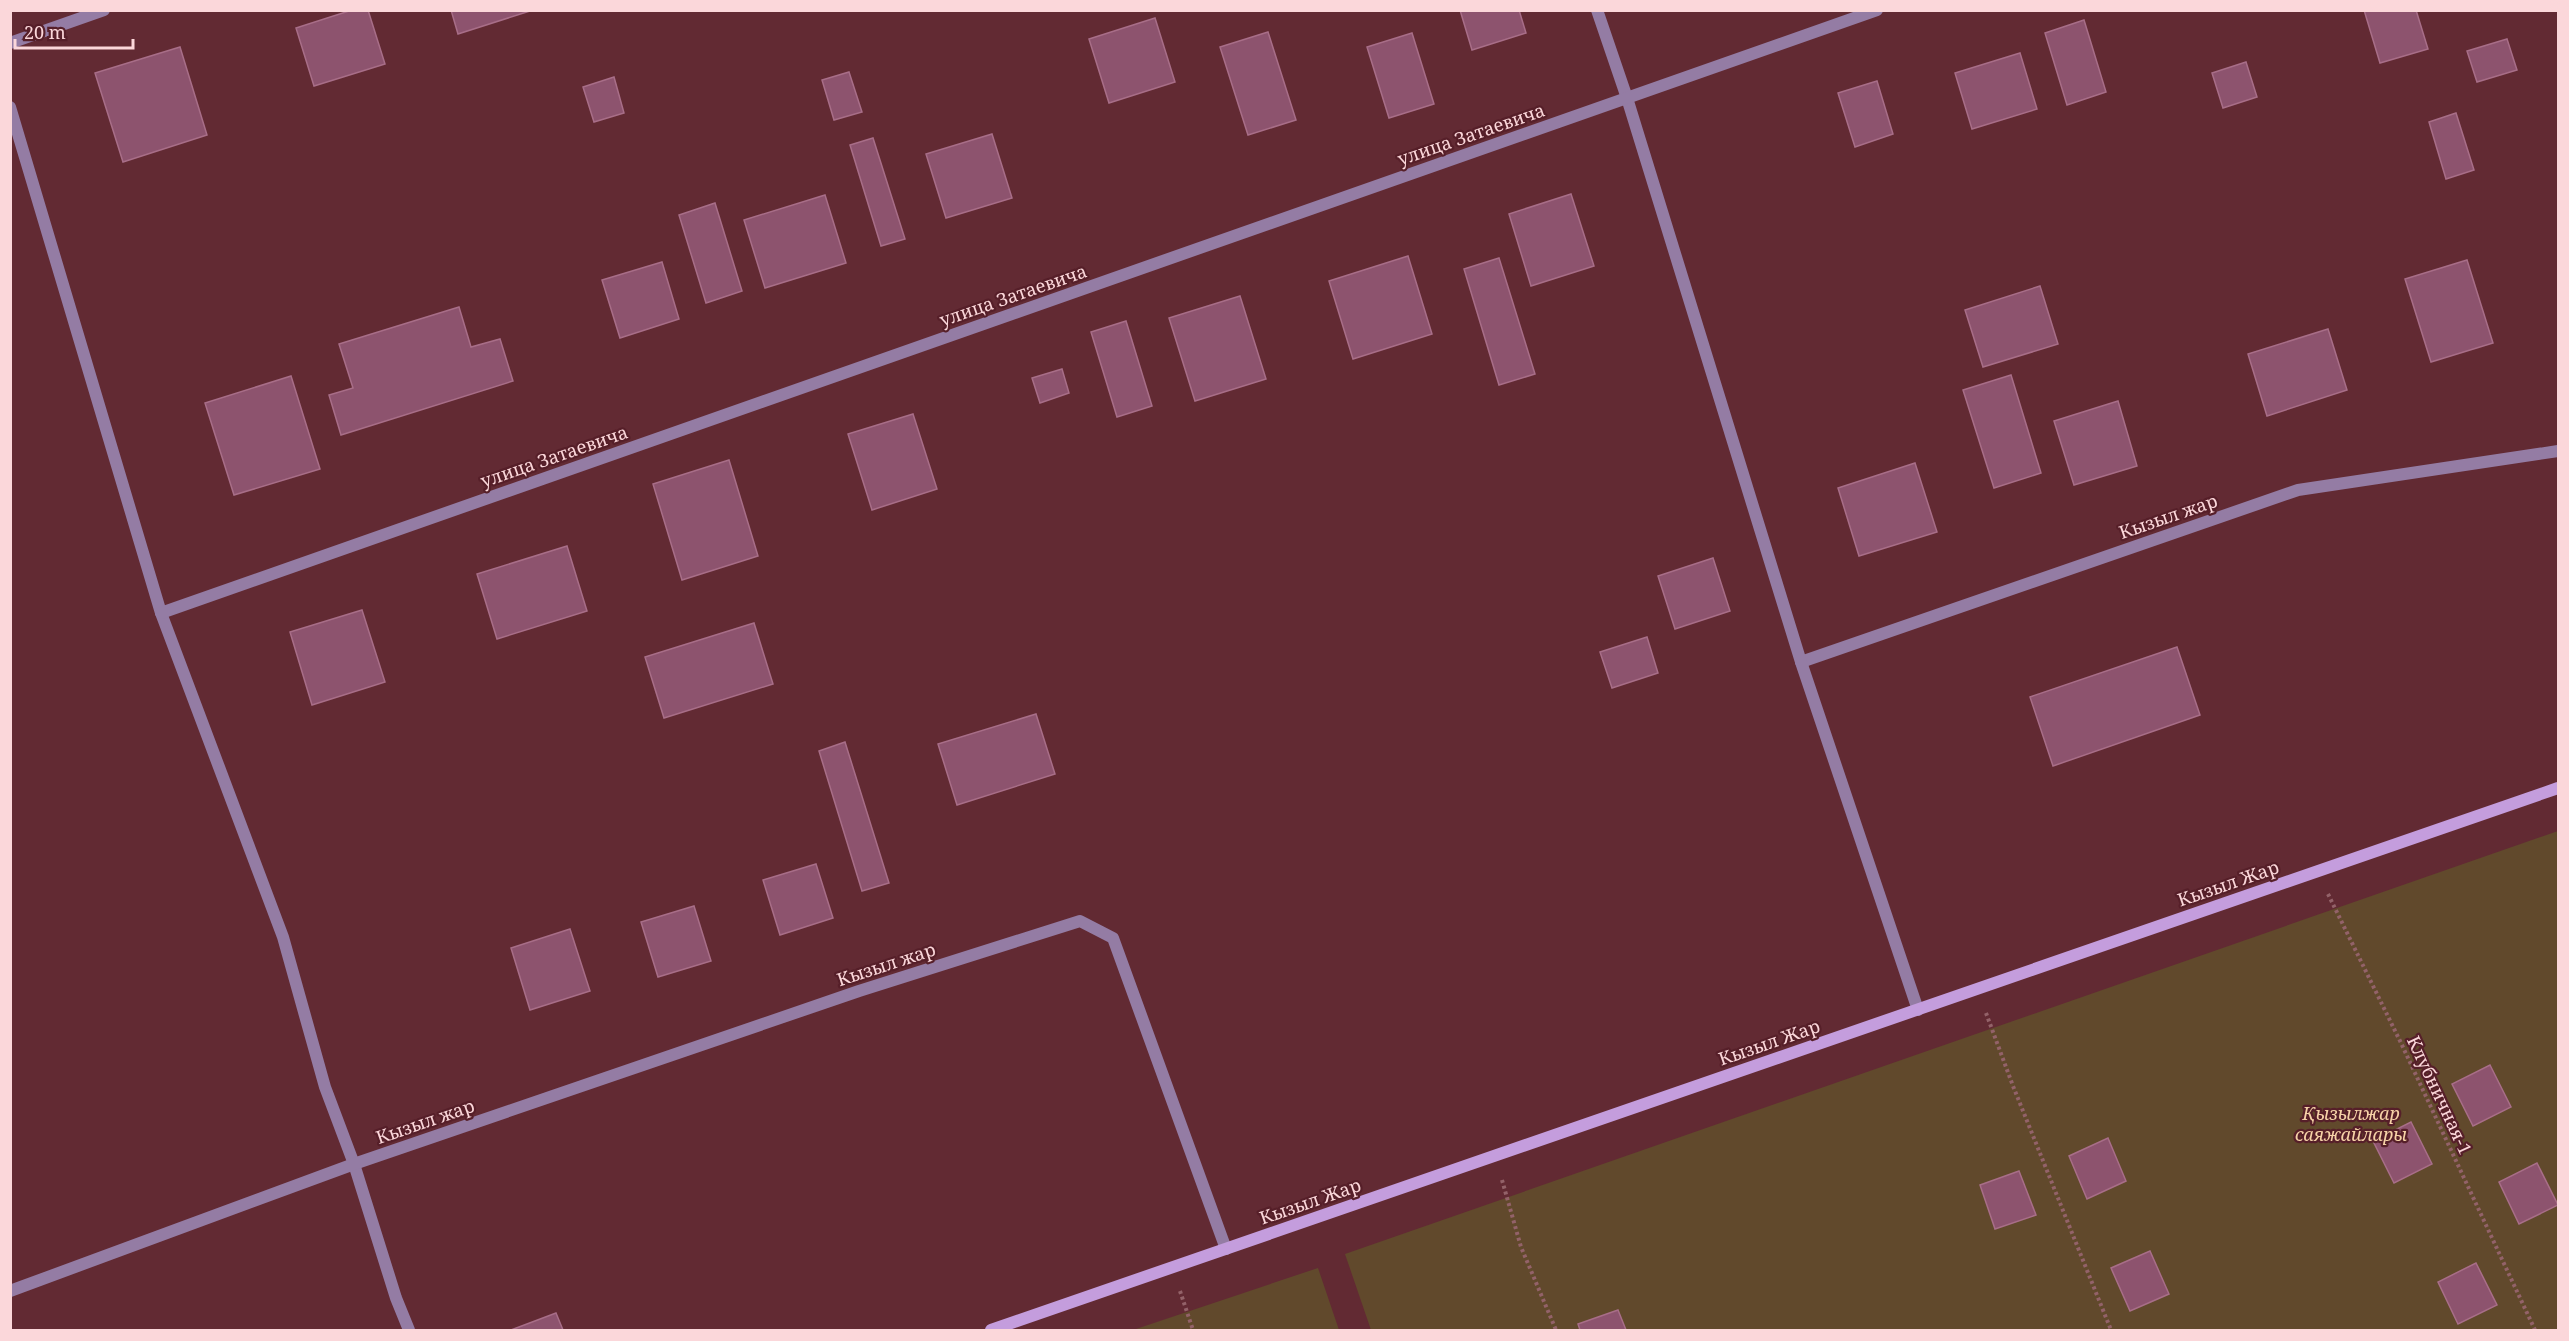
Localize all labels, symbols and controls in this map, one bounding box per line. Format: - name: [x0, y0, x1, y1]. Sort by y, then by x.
- scale bar: [15, 12, 134, 50]
- text: 20 m: [24, 20, 66, 44]
- street label: улица Затаевича: [1394, 98, 1548, 170]
- street label: улица Затаевича: [936, 259, 1090, 331]
- street label: улица Затаевича: [477, 420, 631, 492]
- street label: Кызыл жар: [2116, 488, 2220, 544]
- street label: Кызыл Жар: [2174, 854, 2282, 912]
- street label: Кызыл жар: [834, 937, 938, 991]
- street label: Кызыл Жар: [1715, 1013, 1823, 1071]
- street label: Клубничная-1: [2402, 1032, 2478, 1158]
- street label: Кызыл жар: [373, 1093, 477, 1149]
- park label: Қызылжар саяжайлары: [2295, 1101, 2407, 1146]
- street label: Кызыл Жар: [1256, 1172, 1364, 1230]

